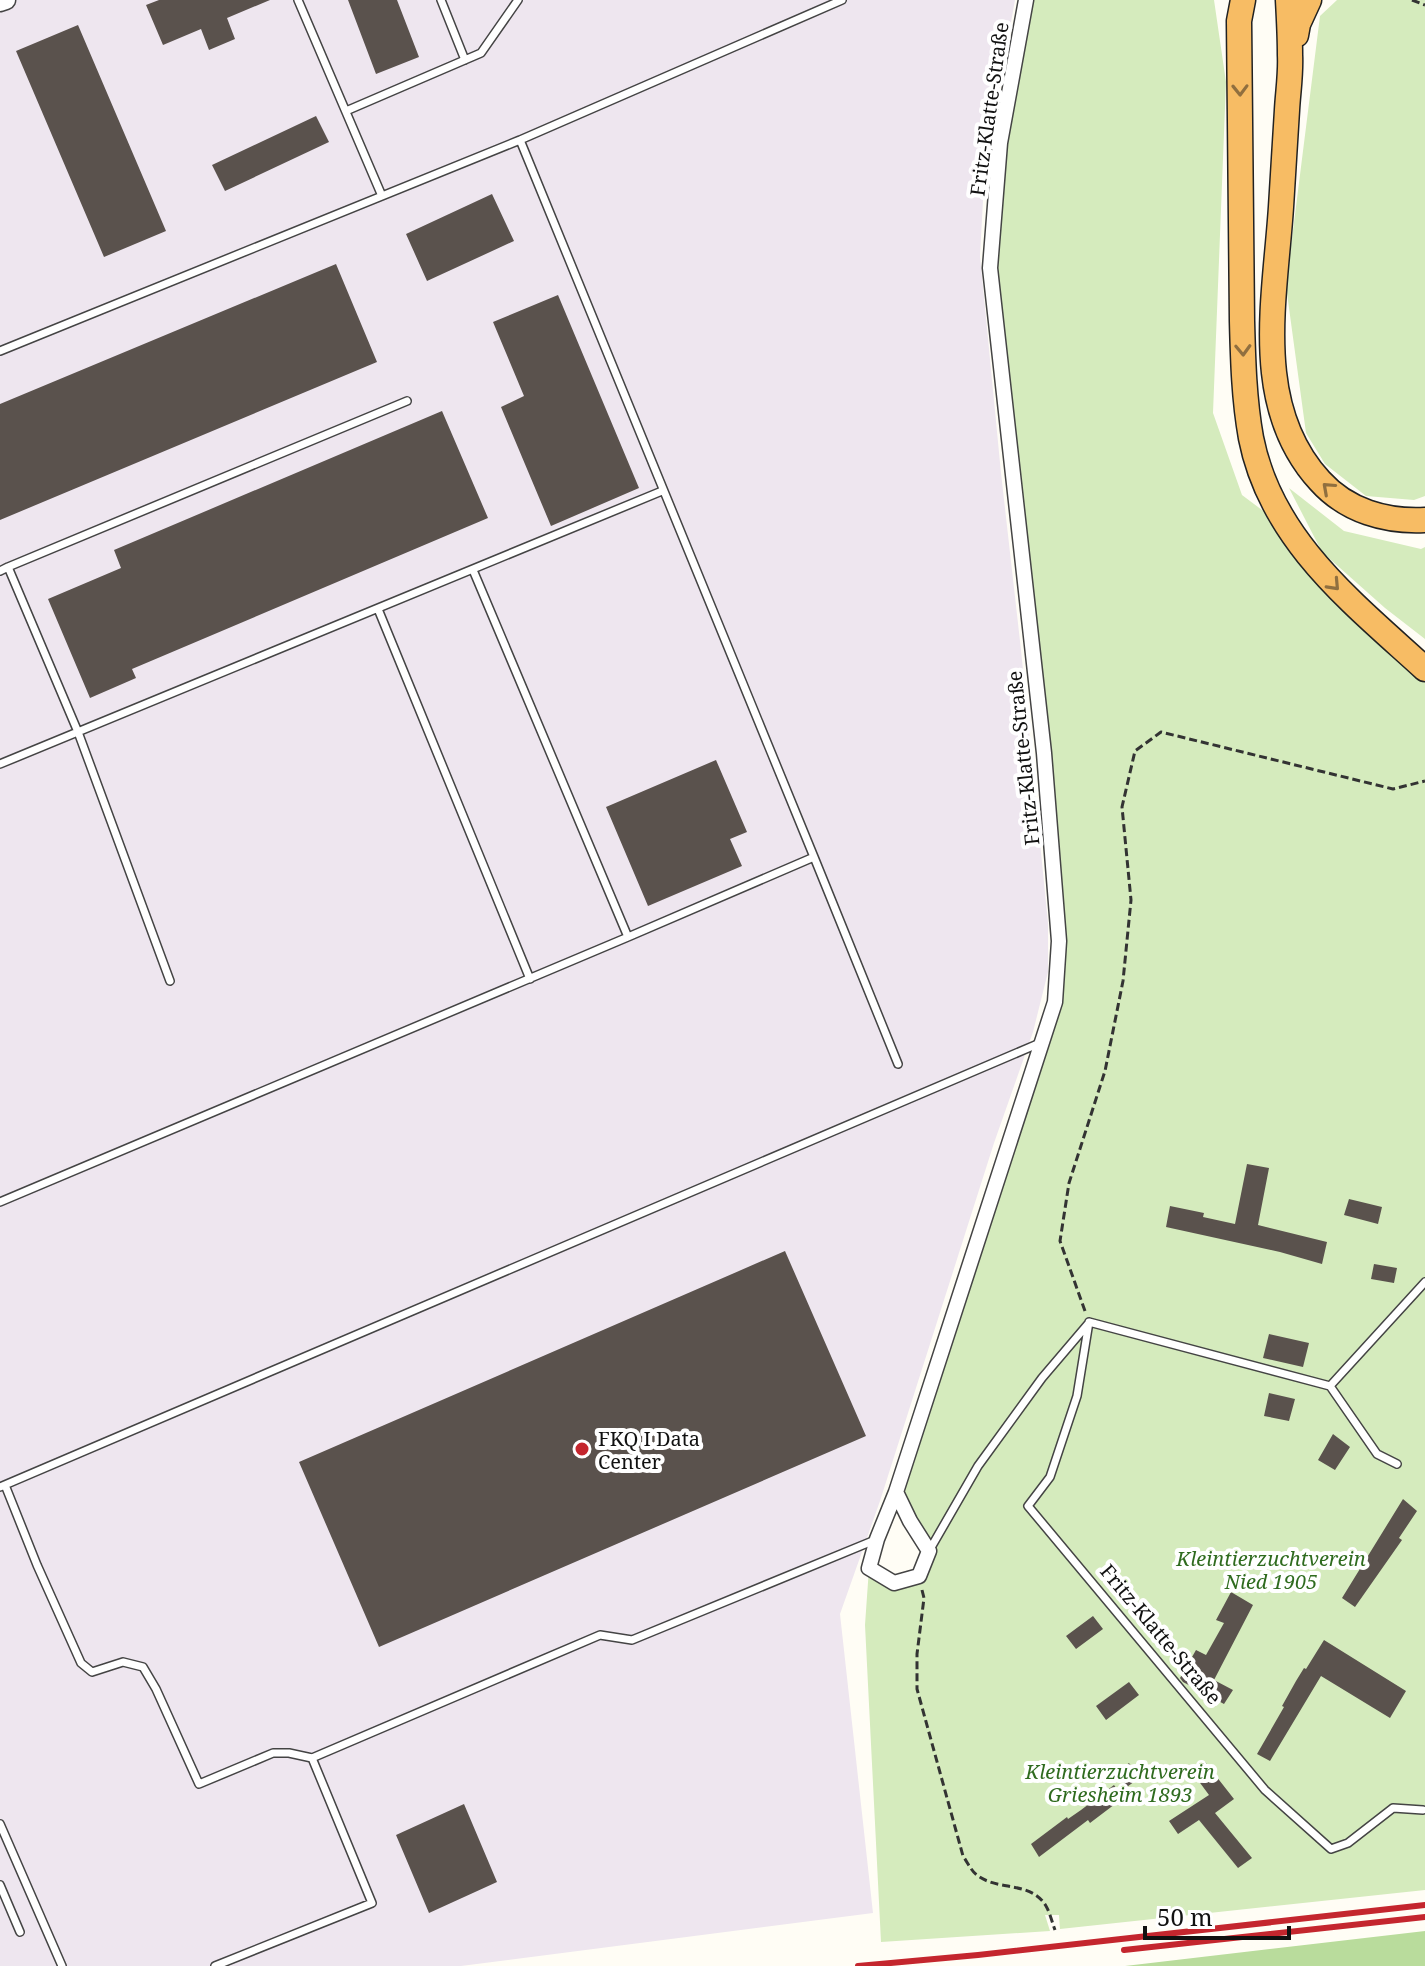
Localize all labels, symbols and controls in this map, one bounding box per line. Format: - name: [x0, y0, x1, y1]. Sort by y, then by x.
- street label: Fritz-Klatte-Straße: [963, 20, 1015, 198]
- one-way arrow: [1231, 84, 1249, 97]
- one-way arrow: [1234, 344, 1251, 357]
- one-way arrow: [1322, 483, 1337, 497]
- one-way arrow: [1325, 576, 1340, 590]
- street label: Fritz-Klatte-Straße: [1000, 669, 1046, 847]
- place label: FKQ I Data Center: [598, 1425, 700, 1475]
- marker: FKQ I Data Center: [573, 1440, 591, 1458]
- park label: Kleintierzuchtverein Nied 1905: [1175, 1545, 1366, 1595]
- street label: Fritz-Klatte-Straße: [1094, 1558, 1228, 1710]
- park label: Kleintierzuchtverein Griesheim 1893: [1024, 1758, 1215, 1808]
- scale bar: [1145, 1890, 1289, 1940]
- text: 50 m: [1157, 1900, 1213, 1933]

